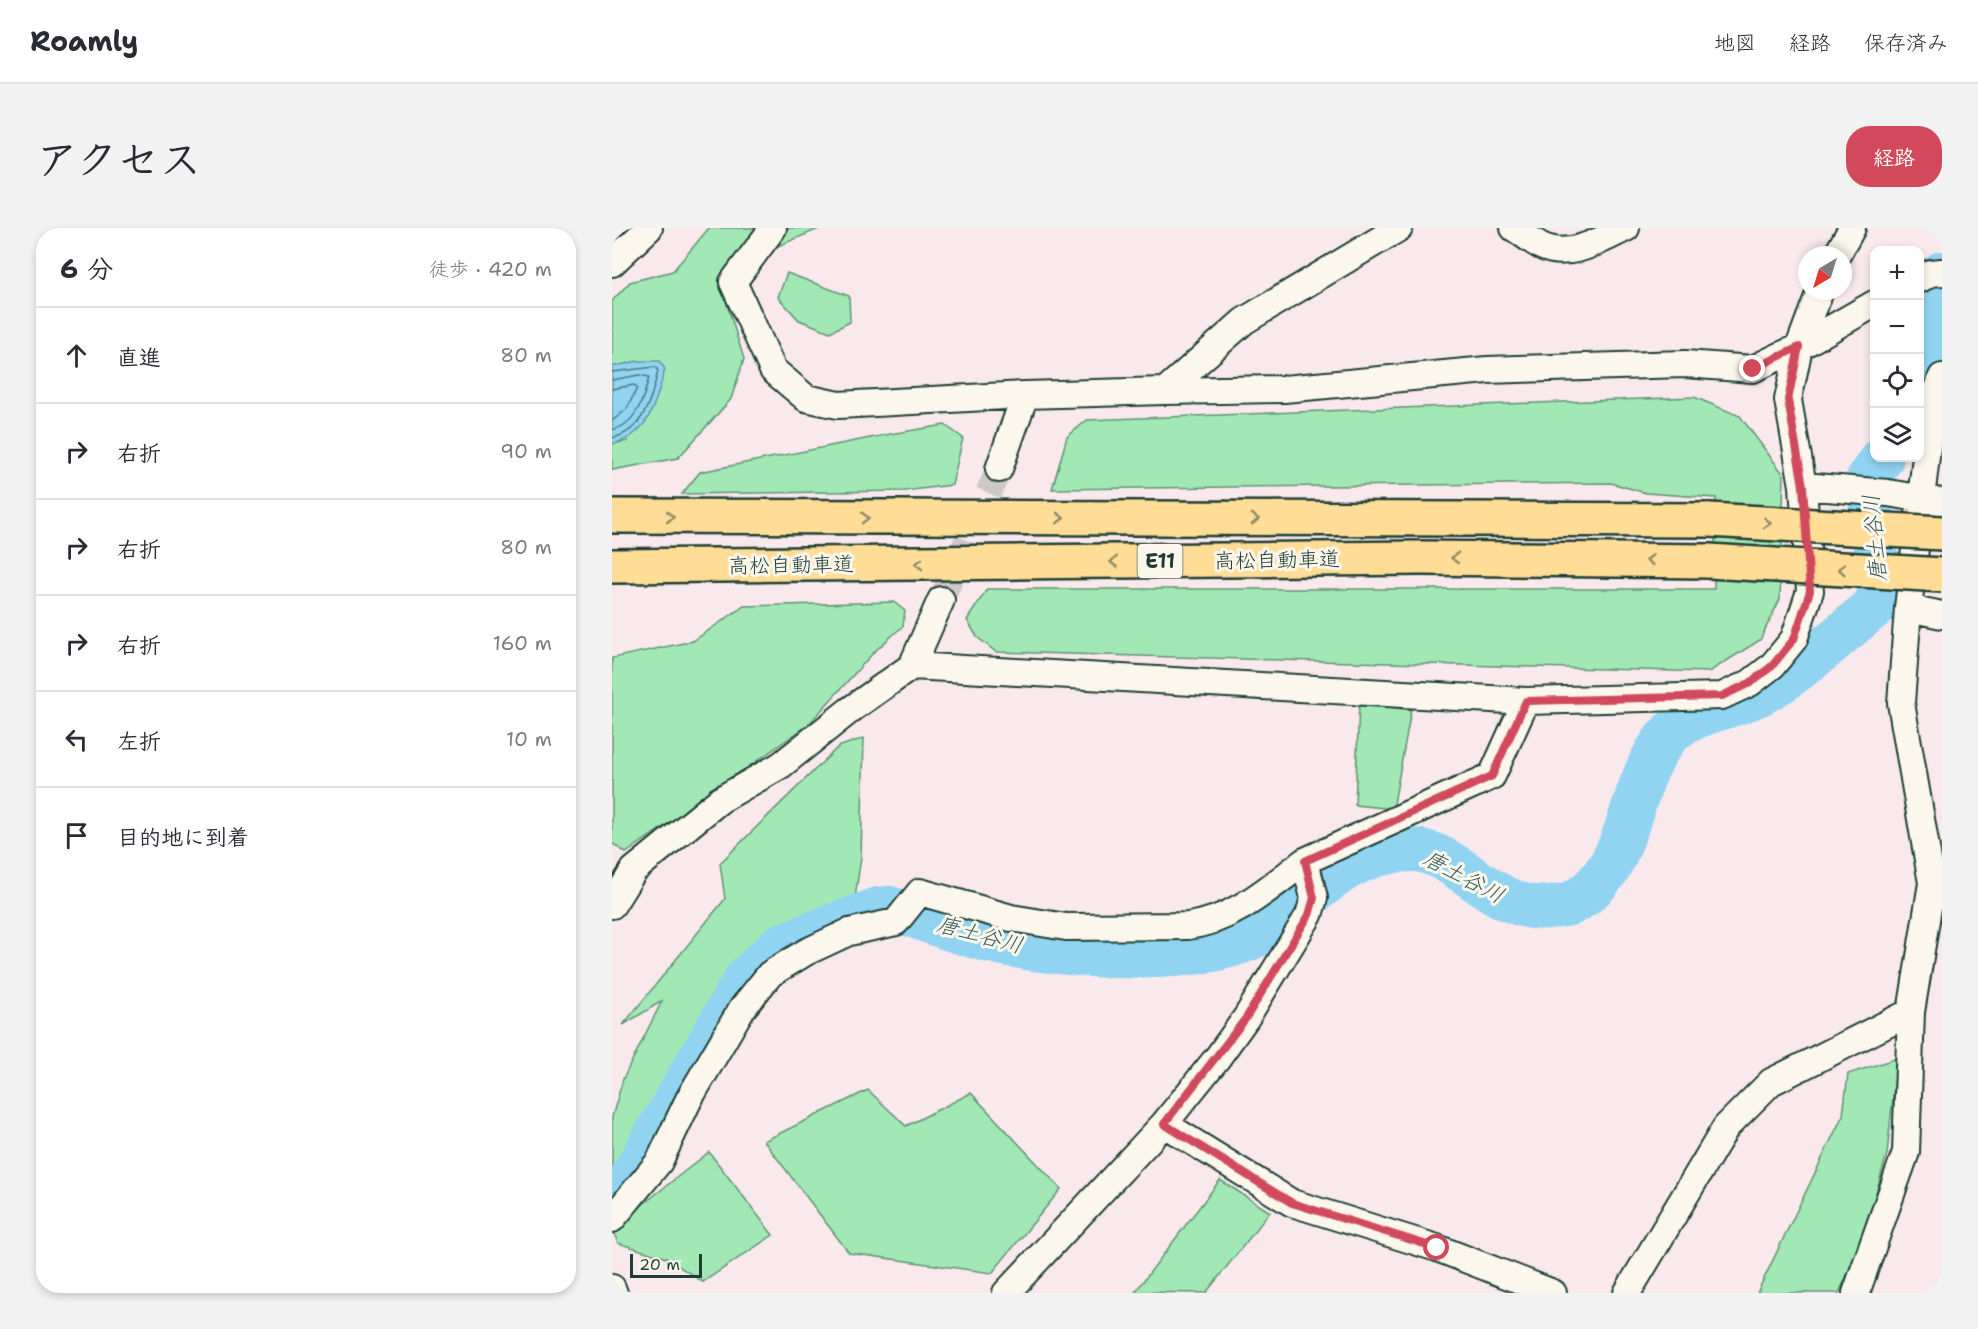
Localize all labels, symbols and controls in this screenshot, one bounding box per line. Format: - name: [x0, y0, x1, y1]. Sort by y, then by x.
- text: Roamly: [30, 22, 138, 60]
- text: 地図: [1714, 29, 1756, 57]
- text: 経路: [1789, 29, 1831, 57]
- text: 保存済み: [1864, 29, 1948, 57]
- button: 経路: [1846, 126, 1942, 187]
- text: アクセス: [36, 131, 201, 187]
- north arrow: [1798, 246, 1852, 300]
- map controls: [1870, 246, 1924, 462]
- button: +: [1870, 246, 1924, 300]
- text: 6 分: [60, 251, 113, 286]
- text: 徒歩 · 420 m: [429, 256, 552, 282]
- button: −: [1870, 300, 1924, 354]
- icon: ahead: [60, 339, 93, 372]
- text: 80 m: [500, 342, 552, 368]
- text: 直進: [117, 343, 161, 372]
- button: locate: [1870, 354, 1924, 408]
- route end: [1739, 355, 1765, 381]
- button: layers: [1870, 408, 1924, 462]
- icon: right: [60, 435, 93, 468]
- text: 90 m: [500, 438, 552, 464]
- text: 右折: [117, 439, 161, 468]
- water label: 唐土谷川: [1856, 493, 1893, 583]
- one-way arrow: [666, 511, 675, 523]
- one-way arrow: [861, 512, 870, 524]
- one-way arrow: [1056, 512, 1065, 524]
- one-way arrow: [1251, 513, 1260, 525]
- one-way arrow: [1763, 516, 1772, 529]
- icon: right: [60, 531, 93, 564]
- text: 80 m: [500, 534, 552, 560]
- text: 右折: [117, 535, 161, 564]
- road number: E11: [1138, 544, 1182, 578]
- street label: 高松自動車道: [1214, 545, 1340, 575]
- street label: 高松自動車道: [728, 550, 854, 580]
- one-way arrow: [1451, 552, 1460, 564]
- one-way arrow: [1646, 554, 1655, 566]
- one-way arrow: [1109, 555, 1118, 568]
- one-way arrow: [914, 558, 923, 570]
- one-way arrow: [1837, 563, 1846, 576]
- icon: right: [60, 627, 93, 660]
- text: 160 m: [493, 630, 552, 656]
- text: 右折: [117, 631, 161, 660]
- icon: left: [60, 723, 93, 756]
- text: 10 m: [506, 726, 552, 752]
- text: 左折: [117, 727, 161, 756]
- icon: arrive: [60, 819, 93, 852]
- text: 目的地に到着: [117, 823, 249, 852]
- water label: 唐土谷川: [1418, 843, 1509, 910]
- water label: 唐土谷川: [934, 909, 1026, 960]
- route start: [1423, 1234, 1449, 1260]
- scale bar: [630, 1251, 702, 1278]
- text: 20 m: [639, 1254, 680, 1275]

